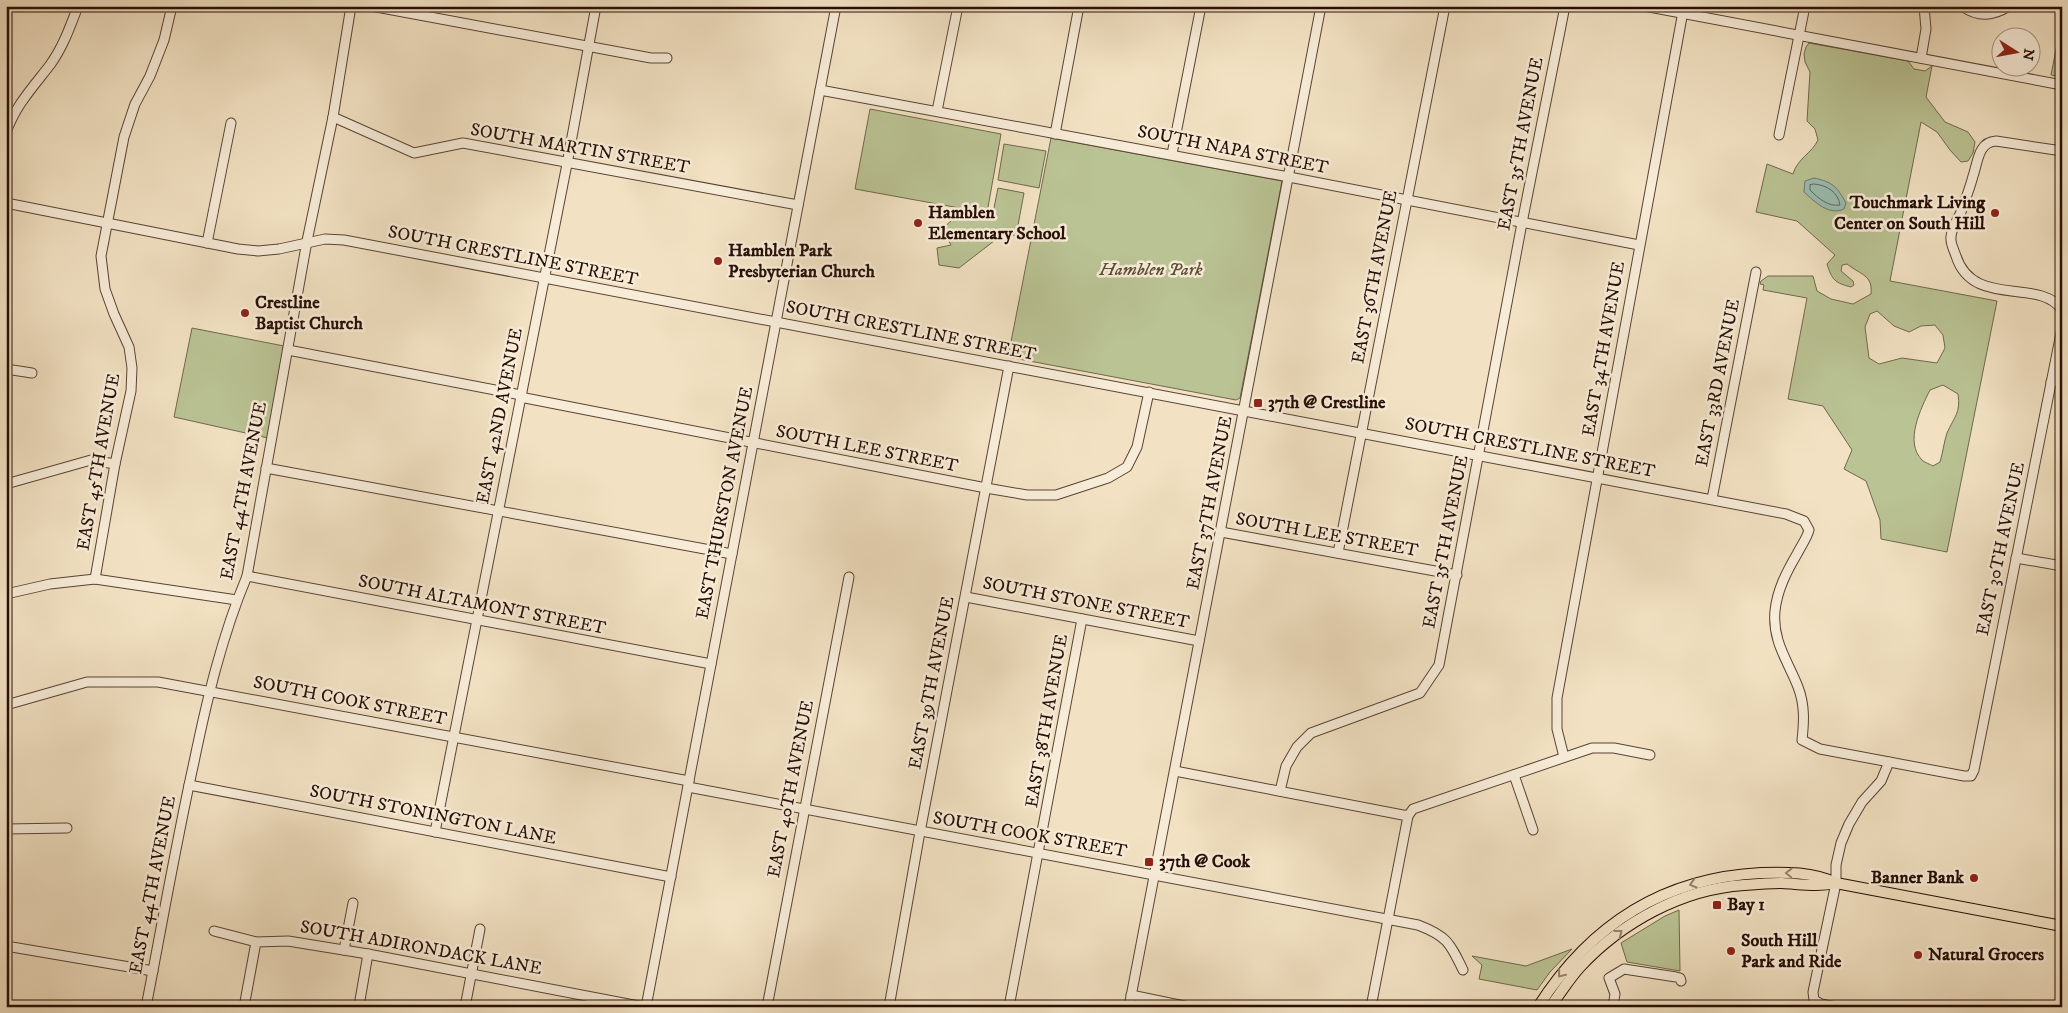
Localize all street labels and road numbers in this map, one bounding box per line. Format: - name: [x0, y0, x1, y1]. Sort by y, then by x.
- street label: EAST 35TH AVENUE: [1493, 55, 1549, 232]
- street label: SOUTH MARTIN STREET: [469, 119, 692, 179]
- street label: SOUTH NAPA STREET: [1136, 121, 1331, 179]
- street label: EAST 36TH AVENUE: [1347, 188, 1403, 366]
- street label: SOUTH CRESTLINE STREET: [386, 221, 640, 291]
- street label: EAST 34TH AVENUE: [1578, 260, 1630, 438]
- street label: SOUTH CRESTLINE STREET: [784, 296, 1038, 366]
- street label: EAST 33RD AVENUE: [1691, 297, 1745, 469]
- street label: EAST 42ND AVENUE: [472, 326, 528, 506]
- street label: EAST 45TH AVENUE: [73, 371, 125, 552]
- street label: EAST THURSTON AVENUE: [692, 385, 758, 621]
- street label: EAST 44TH AVENUE: [216, 400, 272, 582]
- street label: SOUTH CRESTLINE STREET: [1403, 413, 1657, 483]
- street label: EAST 37TH AVENUE: [1182, 414, 1238, 592]
- street label: SOUTH LEE STREET: [774, 421, 960, 478]
- street label: EAST 35TH AVENUE: [1418, 453, 1474, 630]
- street label: EAST 30TH AVENUE: [1972, 460, 2030, 638]
- street label: SOUTH LEE STREET: [1234, 508, 1420, 562]
- street label: SOUTH ALTAMONT STREET: [356, 570, 608, 640]
- street label: SOUTH STONE STREET: [981, 572, 1191, 634]
- street label: EAST 39TH AVENUE: [904, 594, 960, 771]
- street label: EAST 38TH AVENUE: [1021, 632, 1073, 810]
- street label: SOUTH COOK STREET: [251, 671, 449, 731]
- street label: EAST 40TH AVENUE: [763, 698, 819, 880]
- street label: SOUTH STONINGTON LANE: [308, 780, 558, 850]
- street label: EAST 44TH AVENUE: [125, 794, 181, 976]
- street label: SOUTH COOK STREET: [931, 807, 1129, 863]
- street label: SOUTH ADIRONDACK LANE: [298, 916, 544, 980]

